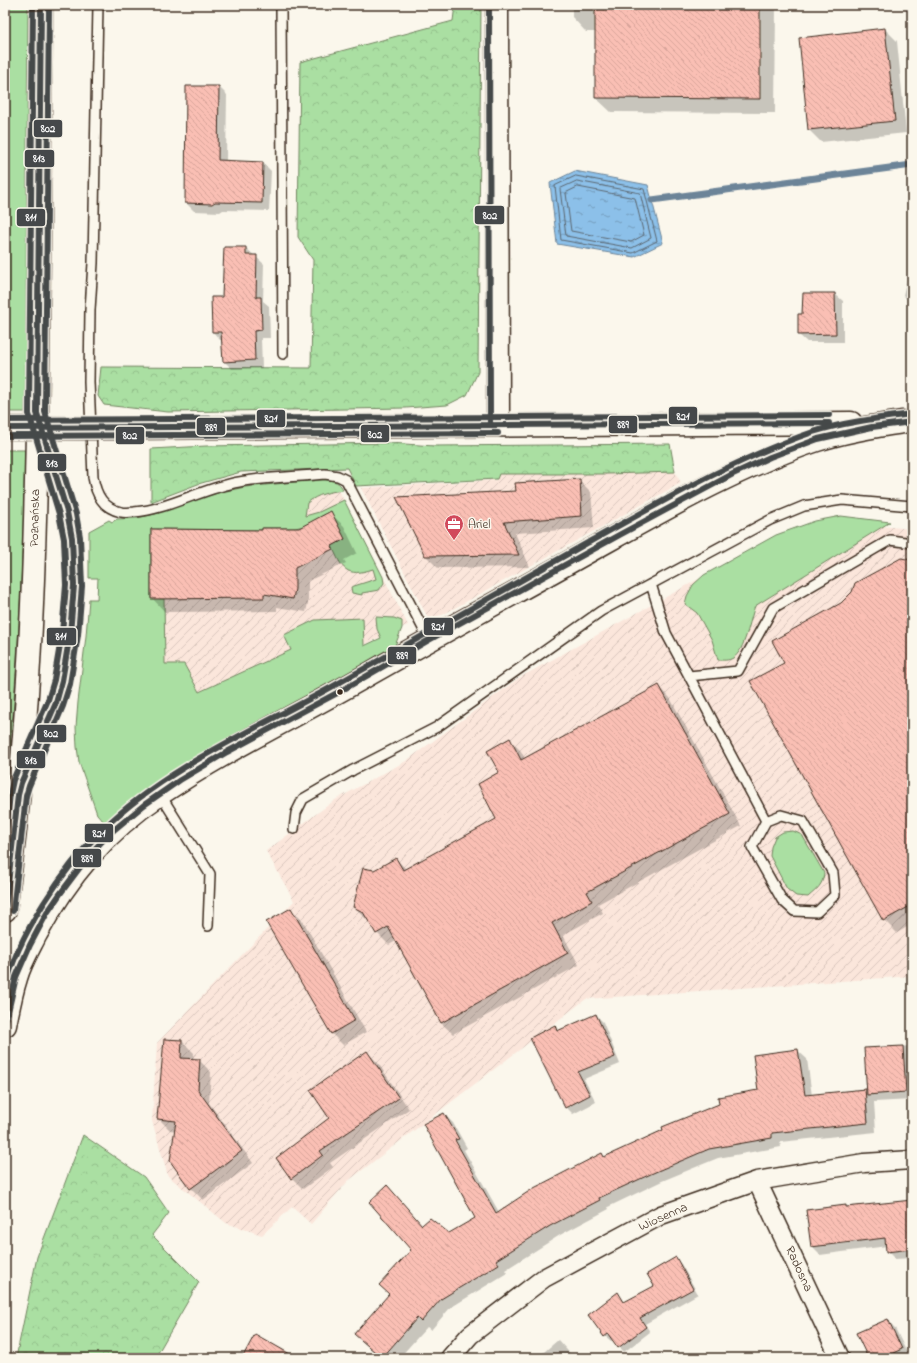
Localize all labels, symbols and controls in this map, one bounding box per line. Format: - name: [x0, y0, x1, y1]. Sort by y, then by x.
- line badge: 802: [33, 119, 63, 138]
- text: 802: [40, 121, 56, 137]
- line badge: 813: [24, 149, 55, 168]
- text: 813: [32, 151, 46, 167]
- line badge: 802: [474, 205, 505, 225]
- line badge: 811: [16, 208, 46, 227]
- text: 802: [482, 208, 498, 224]
- text: 811: [24, 210, 37, 226]
- line badge: 821: [668, 406, 698, 425]
- line badge: 821: [256, 409, 286, 428]
- text: 821: [675, 409, 690, 425]
- text: 821: [263, 411, 278, 427]
- line badge: 889: [608, 415, 638, 434]
- line badge: 889: [196, 417, 226, 436]
- text: 889: [616, 417, 629, 433]
- text: 889: [204, 420, 217, 436]
- line badge: 802: [360, 424, 390, 443]
- line badge: 802: [115, 426, 145, 445]
- text: 802: [367, 427, 383, 443]
- text: 802: [122, 428, 138, 444]
- line badge: 813: [37, 453, 67, 472]
- text: 813: [45, 456, 59, 472]
- street label: Poznańska: [25, 489, 45, 547]
- office icon: Ariel: [443, 513, 465, 541]
- place label: Ariel: [468, 515, 490, 534]
- line badge: 821: [423, 617, 454, 636]
- text: 821: [430, 619, 445, 635]
- line badge: 811: [46, 627, 77, 646]
- text: 811: [54, 629, 67, 645]
- line badge: 889: [387, 646, 417, 665]
- text: 889: [395, 648, 408, 664]
- unlabelled marker: [335, 687, 345, 697]
- line badge: 802: [36, 724, 67, 743]
- text: 802: [43, 726, 59, 742]
- line badge: 813: [16, 750, 46, 769]
- text: 813: [24, 753, 38, 769]
- line badge: 821: [84, 823, 114, 843]
- text: 821: [91, 826, 106, 842]
- line badge: 889: [72, 848, 102, 868]
- text: 889: [80, 851, 93, 867]
- street label: Wiosenna: [635, 1198, 691, 1236]
- street label: Radosna: [780, 1243, 818, 1295]

